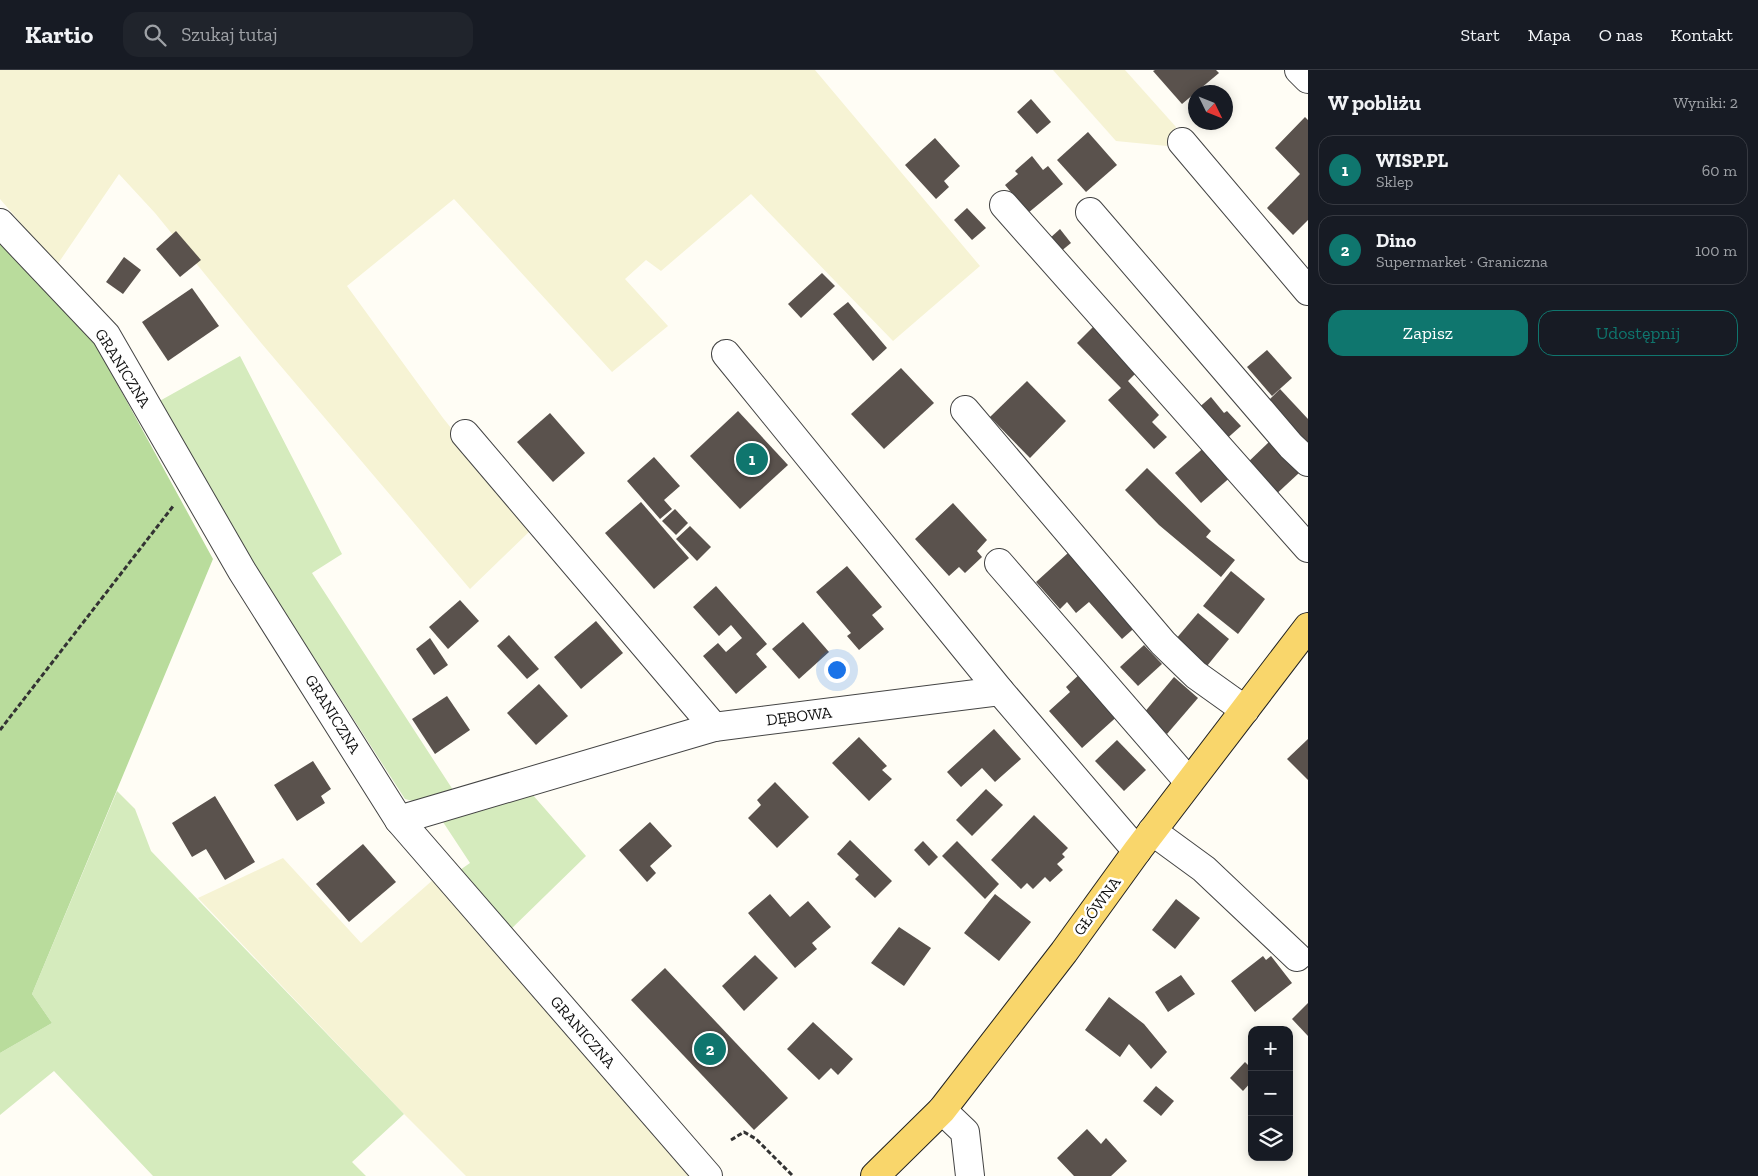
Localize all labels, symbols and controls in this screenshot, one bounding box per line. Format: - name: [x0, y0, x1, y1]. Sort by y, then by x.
- search box: [123, 12, 473, 57]
- text: Kartio: [25, 20, 93, 49]
- icon: search: [141, 21, 169, 49]
- text: Szukaj tutaj: [181, 23, 278, 46]
- text: Start: [1461, 24, 1500, 46]
- text: Mapa: [1528, 24, 1571, 46]
- text: O nas: [1599, 24, 1643, 46]
- text: Kontakt: [1671, 24, 1733, 46]
- north arrow: [1188, 85, 1233, 130]
- text: W pobliżu: [1328, 90, 1421, 115]
- text: Wyniki: 2: [1674, 93, 1738, 112]
- text: WISP.PL: [1376, 149, 1448, 172]
- text: 1: [1342, 161, 1348, 180]
- text: 60 m: [1702, 161, 1737, 180]
- text: Sklep: [1376, 172, 1413, 191]
- text: Dino: [1376, 229, 1416, 252]
- text: 2: [1341, 241, 1349, 260]
- text: 100 m: [1695, 241, 1737, 260]
- text: Supermarket · Graniczna: [1376, 252, 1548, 271]
- button: Zapisz: [1328, 310, 1528, 356]
- button: Udostępnij: [1538, 310, 1738, 356]
- street label: GRANICZNA: [91, 325, 155, 412]
- pin: 1: [736, 440, 768, 478]
- your location: [824, 657, 850, 683]
- street label: GRANICZNA: [301, 671, 365, 758]
- street label: DĘBOWA: [765, 702, 833, 729]
- street label: GŁÓWNA: [1069, 872, 1125, 939]
- street label: GRANICZNA: [546, 992, 620, 1072]
- map controls: [1248, 1026, 1293, 1161]
- button: +: [1248, 1026, 1293, 1071]
- pin: 2: [694, 1030, 726, 1068]
- button: −: [1248, 1071, 1293, 1116]
- button: layers: [1248, 1116, 1293, 1161]

